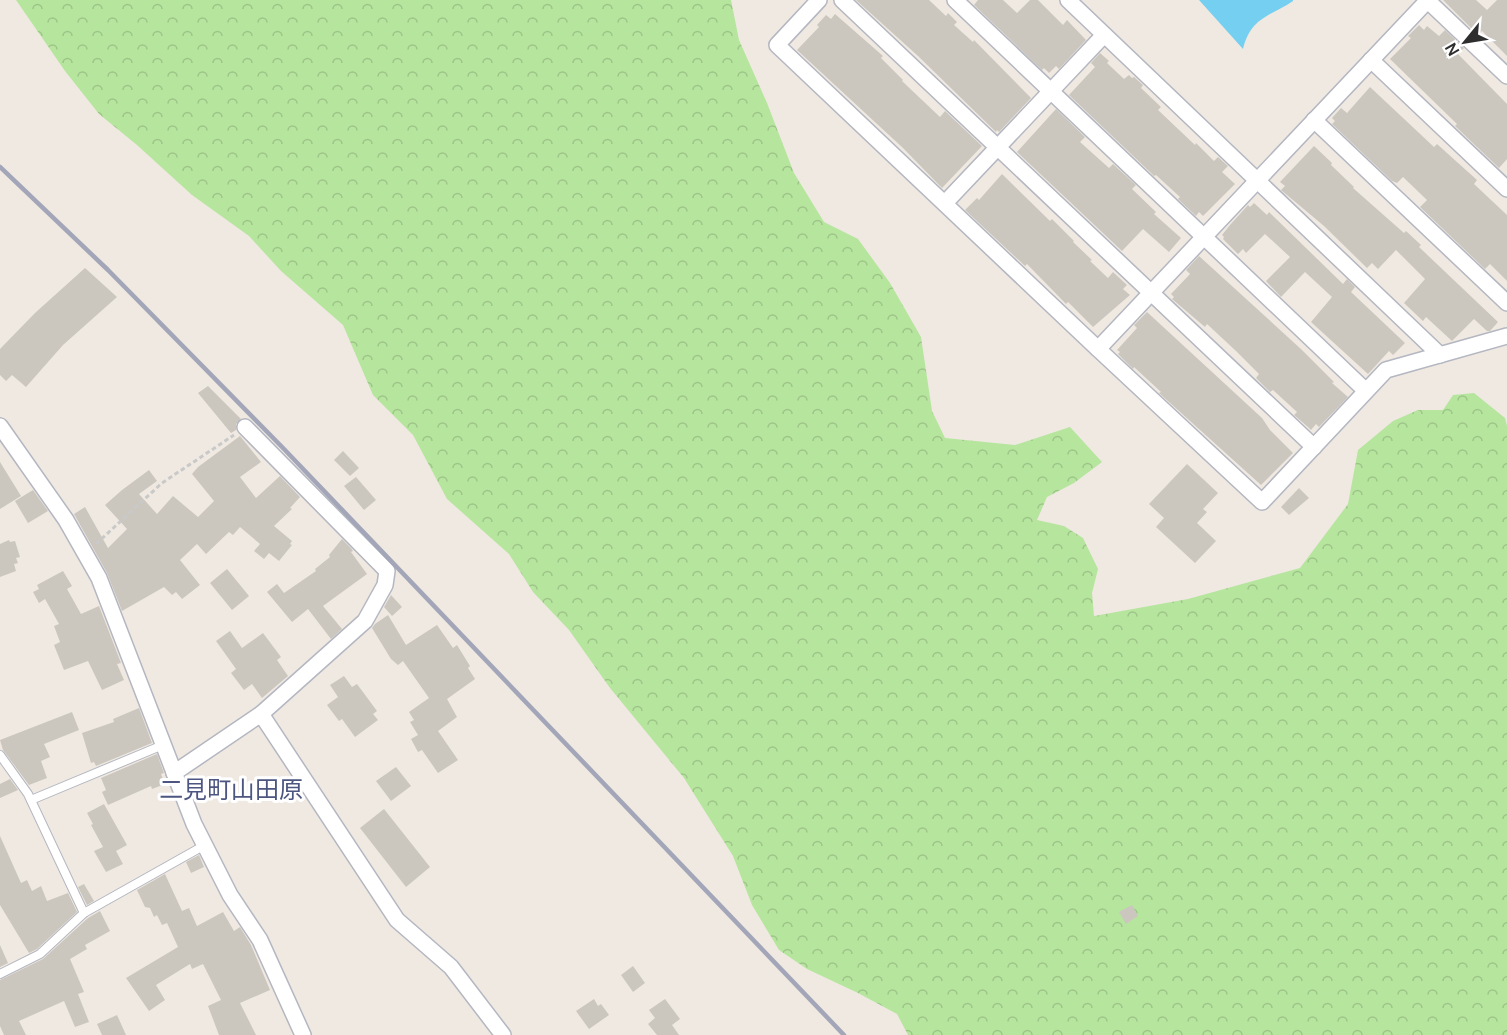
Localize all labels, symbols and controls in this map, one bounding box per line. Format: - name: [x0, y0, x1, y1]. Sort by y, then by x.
- north arrow: [1435, 12, 1495, 72]
- text: N: [1440, 39, 1464, 60]
- district label: 二見町山田原: [159, 772, 303, 805]

